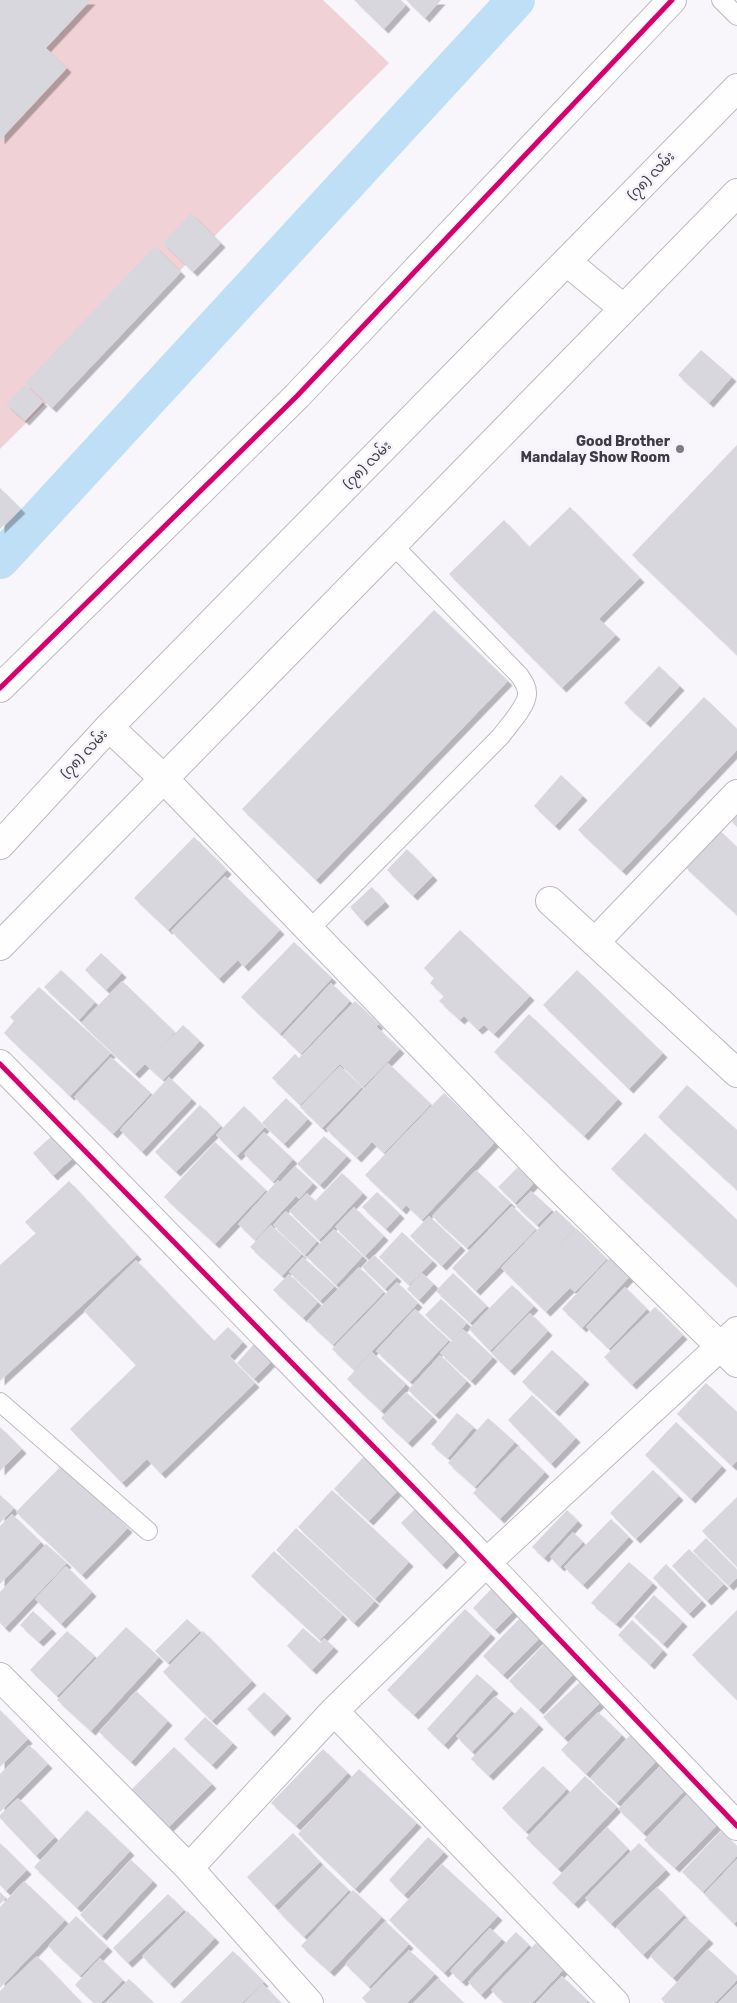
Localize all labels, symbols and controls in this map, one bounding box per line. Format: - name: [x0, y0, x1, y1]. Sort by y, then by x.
- street label: (၇၈) လမ်း: [622, 147, 681, 206]
- place label: Good Brother Mandalay Show Room: [520, 433, 671, 466]
- street label: (၇၈) လမ်း: [338, 436, 397, 495]
- marker: Good Brother Mandalay Show Room: [674, 443, 686, 455]
- street label: (၇၈) လမ်း: [55, 724, 113, 784]

